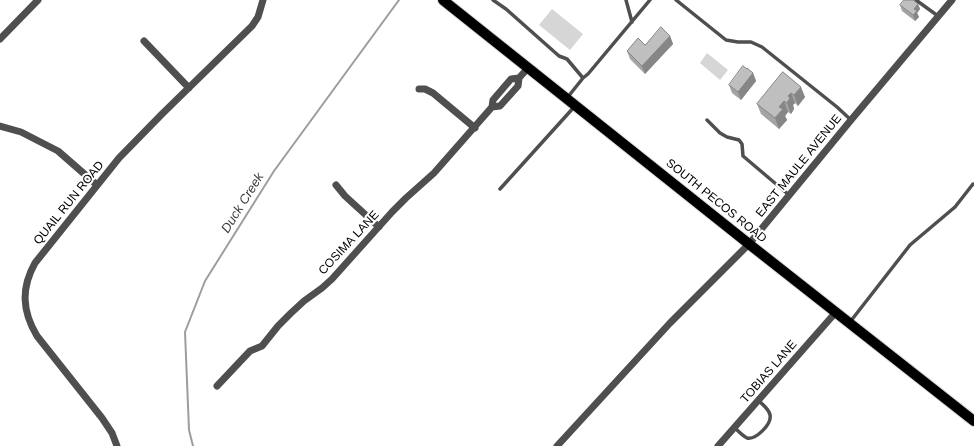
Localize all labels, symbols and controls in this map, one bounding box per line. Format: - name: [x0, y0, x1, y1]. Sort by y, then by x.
- street label: EAST MAULE AVENUE: [753, 112, 845, 220]
- street label: SOUTH PECOS ROAD: [663, 156, 769, 246]
- street label: QUAIL RUN ROAD: [31, 158, 107, 248]
- water label: Duck Creek: [218, 170, 268, 236]
- street label: COSIMA LANE: [316, 208, 382, 278]
- street label: TOBIAS LANE: [738, 338, 800, 406]

